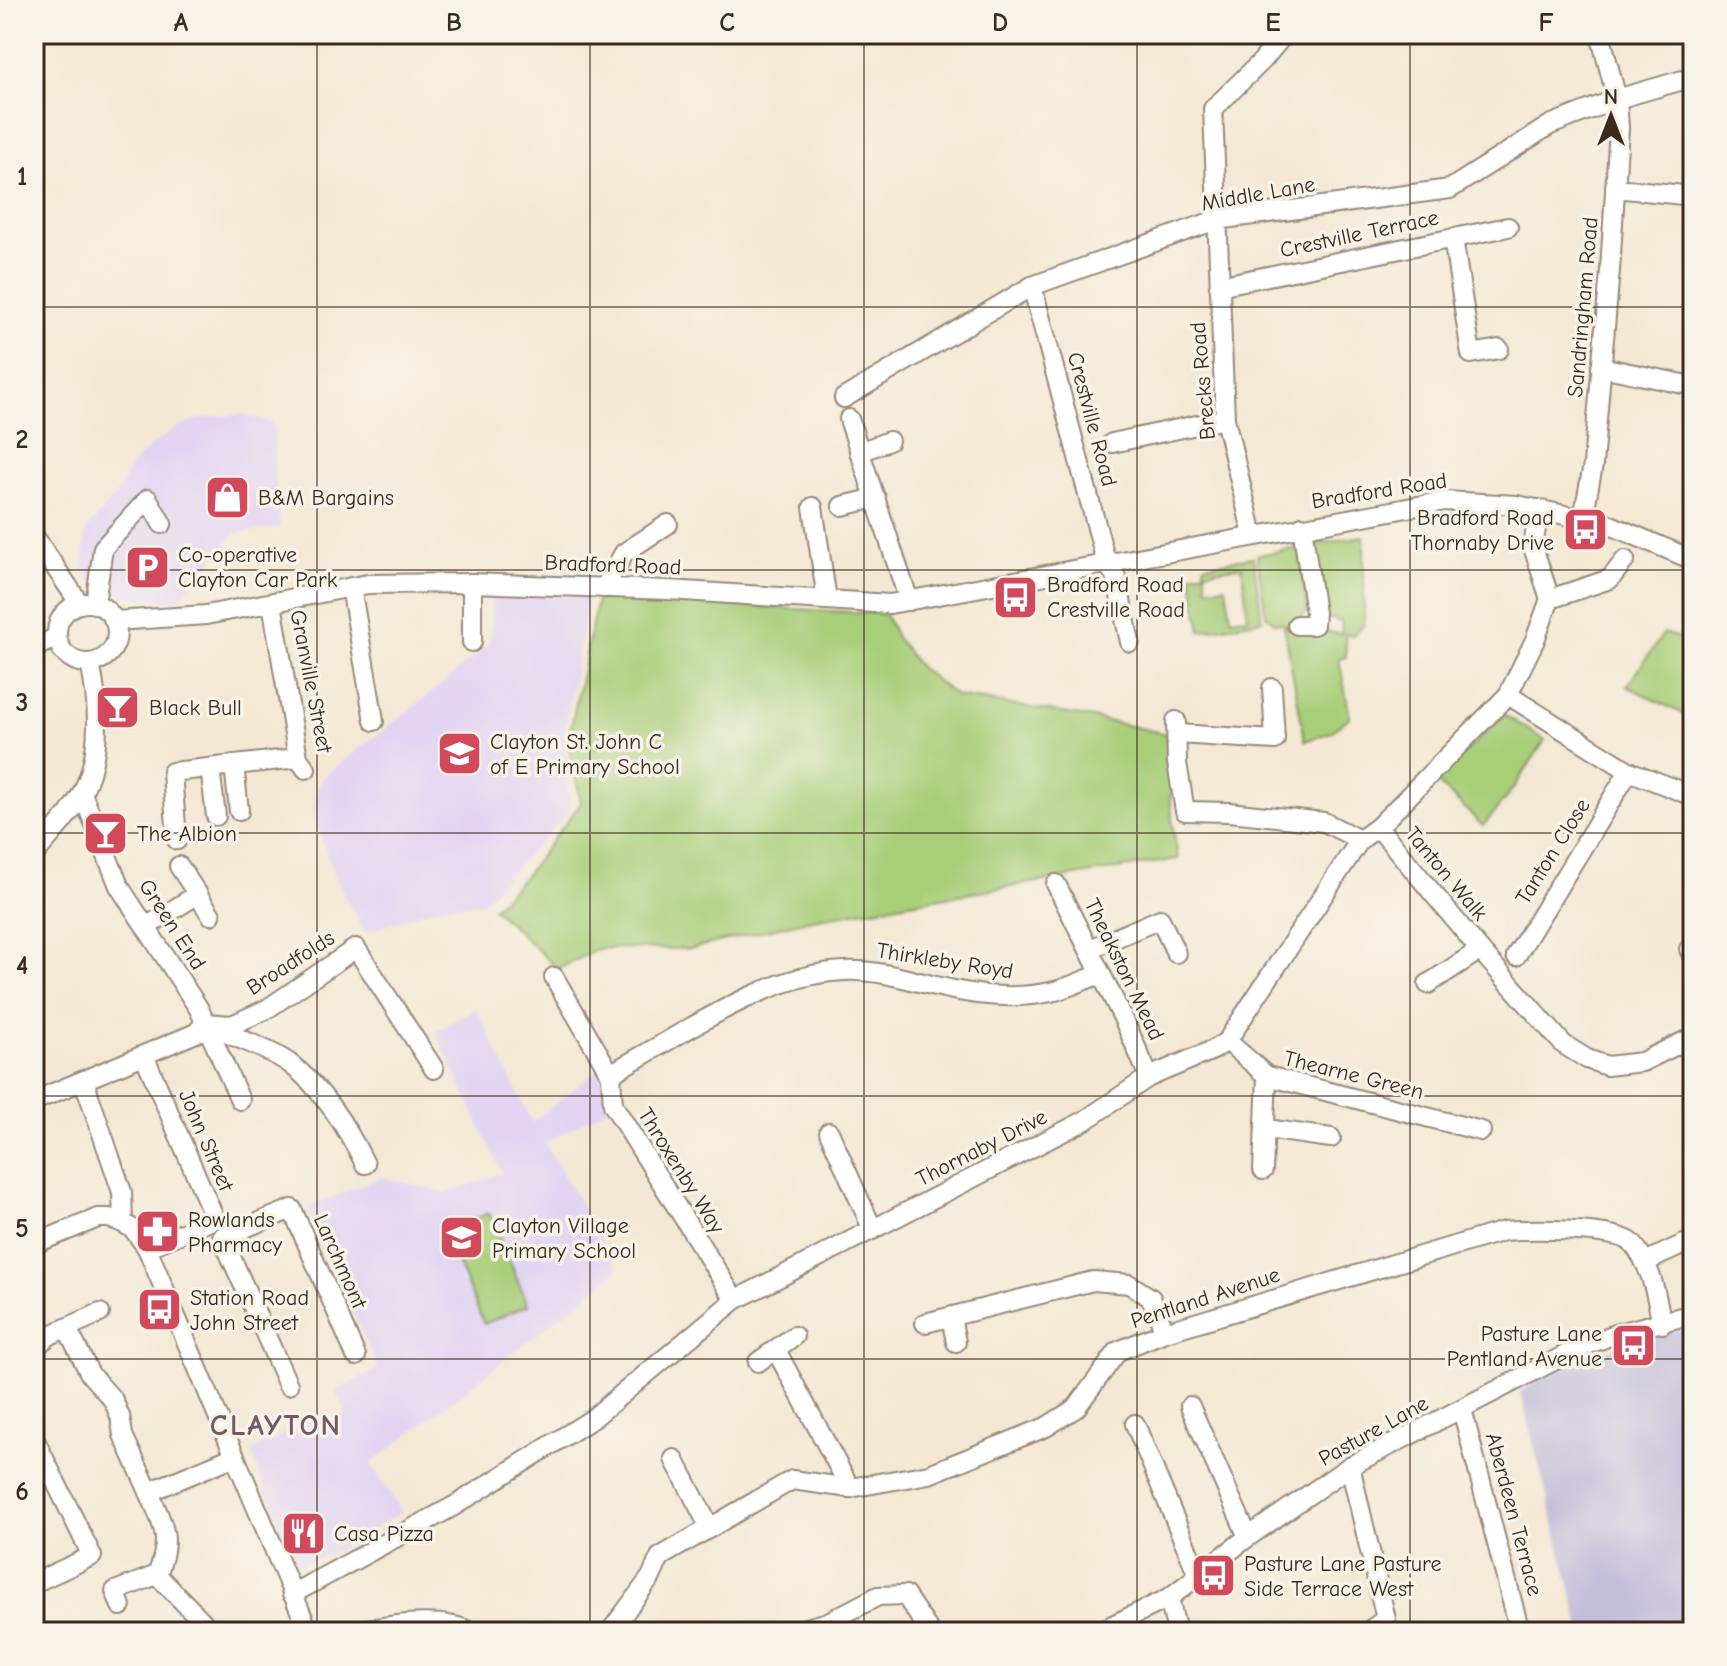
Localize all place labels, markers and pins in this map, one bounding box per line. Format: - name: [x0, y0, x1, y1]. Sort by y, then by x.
- shop icon: B&M Bargains: [203, 473, 251, 521]
- place label: B&M Bargains: [258, 485, 394, 511]
- place label: Bradford Road Thornaby Drive: [1411, 505, 1554, 556]
- bus stop icon: Bradford Road Thornaby Drive: [1561, 506, 1609, 554]
- place label: Co-operative Clayton Car Park: [178, 542, 338, 593]
- parking icon: Co-operative Clayton Car Park: [123, 543, 171, 591]
- place label: Bradford Road Crestville Road: [1047, 572, 1185, 623]
- bus stop icon: Bradford Road Crestville Road: [992, 573, 1040, 621]
- bar icon: Black Bull: [94, 683, 142, 731]
- place label: Black Bull: [149, 695, 242, 721]
- place label: Clayton St. John C of E Primary School: [490, 729, 680, 780]
- school or university icon: Clayton St. John C of E Primary School: [435, 730, 483, 778]
- bar icon: The Albion: [82, 809, 130, 857]
- place label: The Albion: [137, 821, 237, 847]
- place label: Rowlands Pharmacy: [188, 1207, 282, 1258]
- pharmacy icon: Rowlands Pharmacy: [133, 1208, 181, 1256]
- place label: Clayton Village Primary School: [492, 1213, 636, 1264]
- school or university icon: Clayton Village Primary School: [437, 1214, 485, 1262]
- place label: Station Road John Street: [190, 1285, 309, 1336]
- bus stop icon: Station Road John Street: [135, 1286, 183, 1334]
- place label: Pasture Lane Pentland Avenue: [1447, 1321, 1602, 1372]
- bus stop icon: Pasture Lane Pentland Avenue: [1609, 1322, 1657, 1370]
- restaurant icon: Casa Pizza: [279, 1509, 327, 1557]
- place label: Casa Pizza: [334, 1521, 434, 1547]
- place label: Pasture Lane Pasture Side Terrace West: [1244, 1551, 1441, 1602]
- bus stop icon: Pasture Lane Pasture Side Terrace West: [1189, 1552, 1237, 1600]

